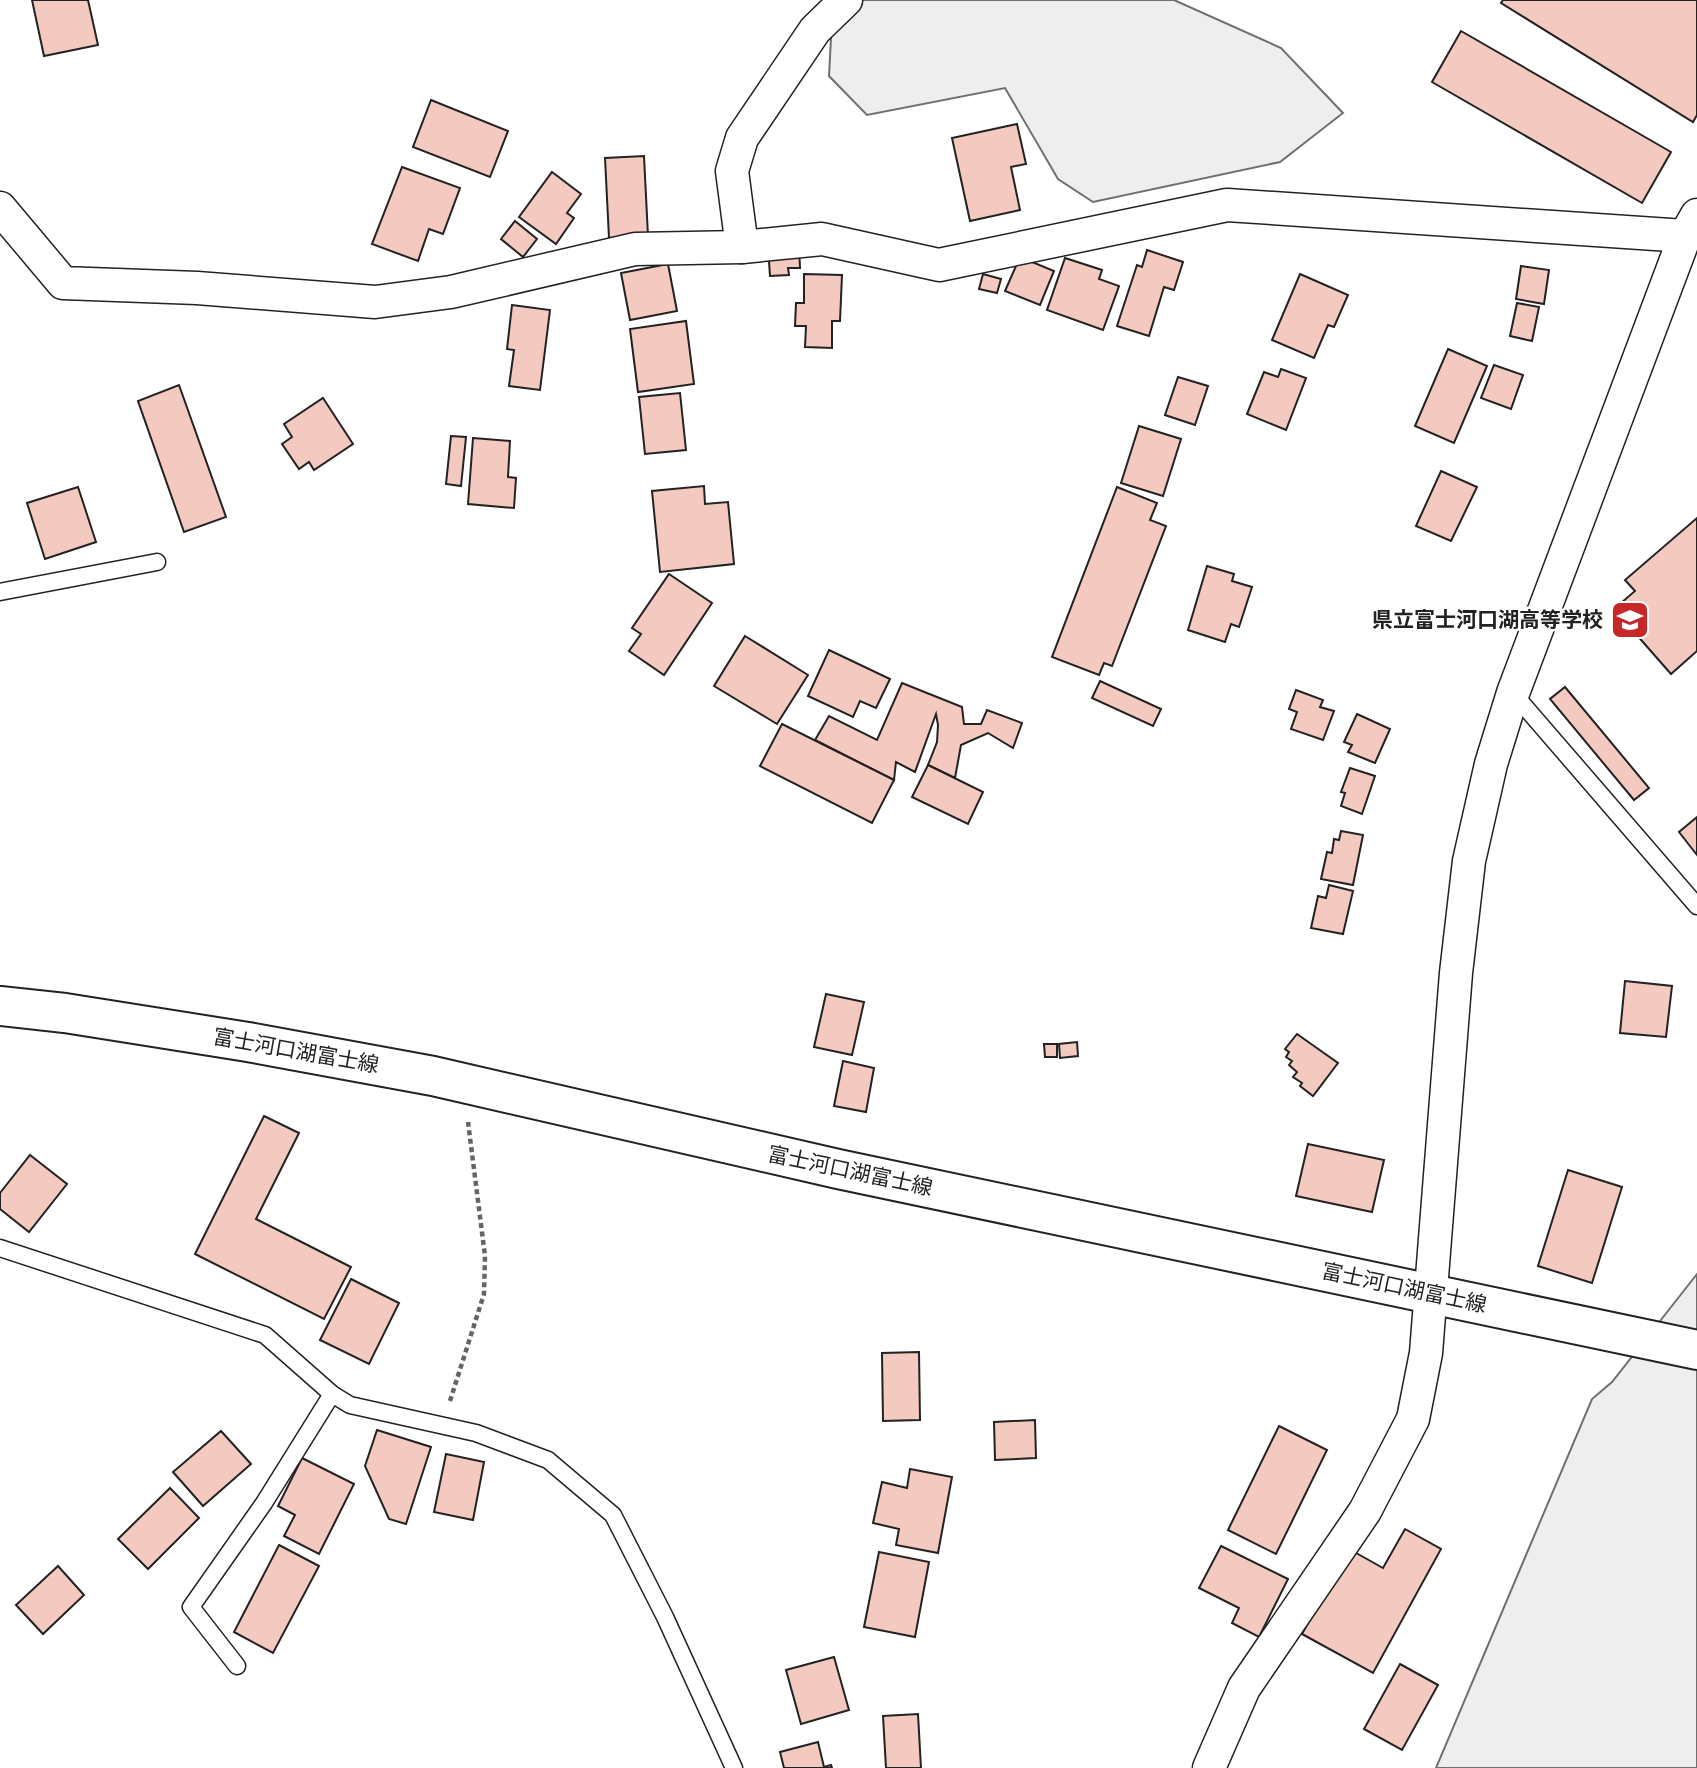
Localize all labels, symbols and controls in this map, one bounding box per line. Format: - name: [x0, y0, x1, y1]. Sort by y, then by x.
- school or university icon: 県立富士河口湖高等学校: [1609, 599, 1651, 641]
- place label: 県立富士河口湖高等学校: [1372, 605, 1603, 634]
- street label: 富士河口湖富士線: [211, 1022, 381, 1079]
- street label: 富士河口湖富士線: [765, 1139, 935, 1202]
- street label: 富士河口湖富士線: [1319, 1256, 1489, 1319]

